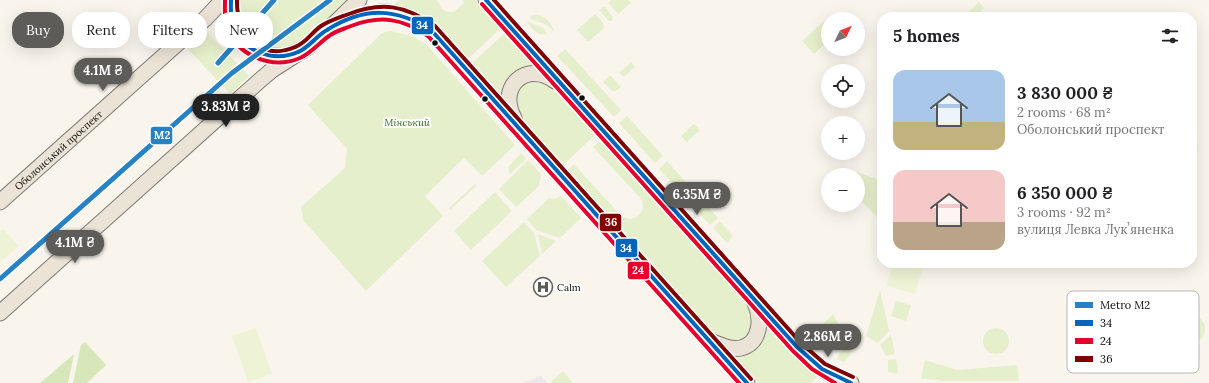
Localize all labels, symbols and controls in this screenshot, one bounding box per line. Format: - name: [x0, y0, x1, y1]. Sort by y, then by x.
- chip: Buy: [12, 12, 64, 48]
- chip: Rent: [72, 12, 130, 48]
- chip: Filters: [138, 12, 207, 48]
- chip: New: [215, 12, 273, 48]
- north arrow: [821, 12, 865, 56]
- map controls: [821, 12, 865, 212]
- line badge: 34: [411, 16, 434, 35]
- text: 34: [416, 18, 428, 32]
- text: 5 homes: [893, 25, 960, 47]
- icon: filters: [1159, 25, 1181, 47]
- unlabelled marker: [430, 38, 440, 48]
- pin: 4.1M ₴: [70, 58, 136, 92]
- text: 4.1M ₴: [83, 62, 123, 79]
- button: locate: [821, 64, 865, 108]
- text: 3 830 000 ₴: [1017, 82, 1113, 104]
- icon: home: [925, 86, 973, 134]
- unlabelled marker: [577, 93, 587, 103]
- pin: 3.83M ₴: [189, 94, 263, 128]
- unlabelled marker: [480, 94, 490, 104]
- text: 3.83M ₴: [201, 98, 251, 115]
- text: 2 rooms · 68 m²: [1017, 104, 1111, 121]
- street label: Оболонський проспект: [12, 108, 105, 193]
- park label: Мінський: [384, 116, 430, 129]
- button: +: [821, 116, 865, 160]
- text: Оболонський проспект: [1017, 121, 1164, 138]
- line badge: M2: [150, 126, 173, 145]
- text: M2: [154, 128, 170, 142]
- button: −: [821, 168, 865, 212]
- pin: 6.35M ₴: [660, 182, 734, 216]
- text: 6 350 000 ₴: [1017, 182, 1113, 204]
- text: 6.35M ₴: [672, 186, 722, 203]
- icon: home: [925, 186, 973, 234]
- text: 3 rooms · 92 m²: [1017, 204, 1111, 221]
- line badge: 36: [599, 213, 622, 232]
- text: 36: [605, 215, 617, 229]
- text: вулиця Левка Лукʼяненка: [1017, 221, 1174, 238]
- pin: 4.1M ₴: [42, 230, 108, 264]
- text: 4.1M ₴: [55, 234, 95, 251]
- line badge: 34: [615, 238, 638, 258]
- text: 34: [620, 241, 632, 255]
- line badge: 24: [627, 261, 650, 280]
- text: 24: [632, 263, 644, 277]
- hospital icon: Calm: [532, 276, 554, 298]
- place label: Calm: [557, 281, 581, 294]
- legend: [1067, 291, 1199, 373]
- text: Metro M2: [1100, 298, 1150, 312]
- text: 34: [1100, 316, 1112, 330]
- pin: 2.86M ₴: [791, 324, 865, 358]
- text: 2.86M ₴: [803, 328, 853, 345]
- text: 24: [1100, 334, 1112, 348]
- text: 36: [1100, 352, 1113, 366]

